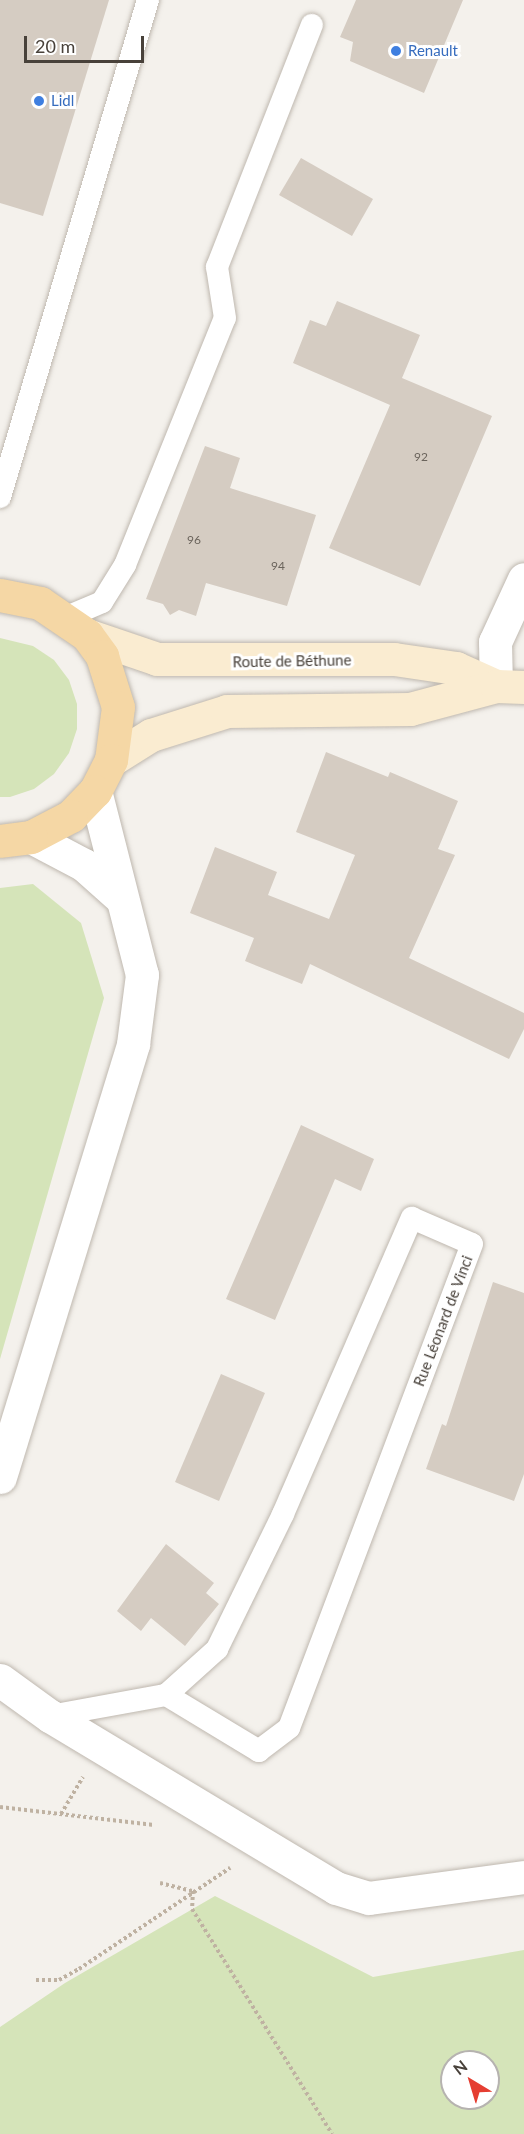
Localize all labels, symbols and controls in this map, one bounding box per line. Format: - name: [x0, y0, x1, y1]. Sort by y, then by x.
- scale bar: [27, 24, 147, 62]
- text: 20 m: [35, 35, 75, 57]
- place label: Renault: [408, 42, 458, 60]
- marker: Renault: [389, 44, 403, 58]
- place label: Lidl: [51, 92, 74, 110]
- marker: Lidl: [32, 94, 46, 108]
- house number: 92: [414, 450, 428, 464]
- house number: 96: [187, 533, 201, 547]
- house number: 94: [271, 559, 285, 573]
- street label: Route de Béthune: [232, 651, 352, 671]
- street label: Rue Léonard de Vinci: [410, 1253, 476, 1389]
- north arrow: [440, 2050, 500, 2110]
- text: N: [449, 2056, 471, 2078]

